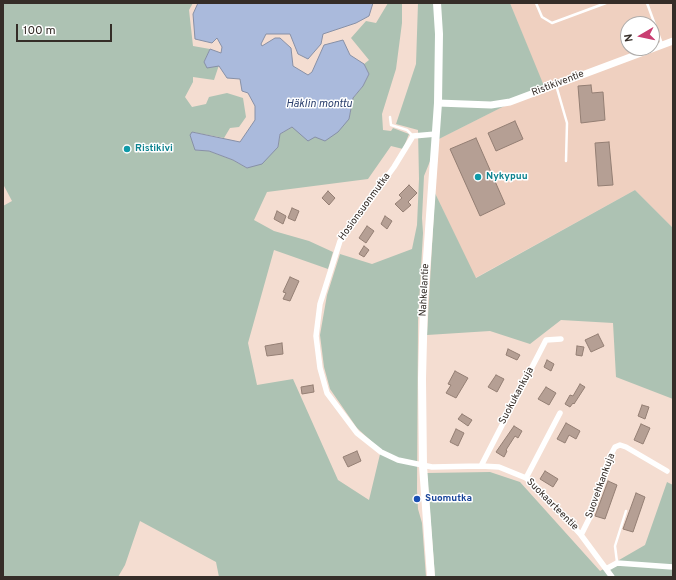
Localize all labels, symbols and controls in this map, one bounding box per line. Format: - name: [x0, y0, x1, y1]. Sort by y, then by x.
- scale bar: [18, 16, 114, 42]
- north arrow: [620, 16, 660, 56]
- text: 100 m: [23, 23, 56, 39]
- text: N: [622, 33, 637, 43]
- street label: Ristikiventie: [530, 68, 586, 100]
- water label: Häklin monttu: [286, 98, 352, 112]
- place label: Ristikivi: [135, 143, 173, 155]
- marker: Ristikivi: [122, 144, 132, 154]
- street label: Hosionsuonmutka: [337, 171, 393, 243]
- place label: Nykypuu: [486, 171, 528, 183]
- marker: Nykypuu: [473, 172, 483, 182]
- street label: Nahkelantie: [418, 263, 432, 317]
- street label: Suokukankuja: [497, 365, 537, 427]
- street label: Suovehkankuja: [584, 452, 618, 520]
- street label: Suokaarteentie: [523, 476, 581, 534]
- place label: Suomutka: [425, 493, 472, 505]
- marker: Suomutka: [412, 494, 422, 504]

